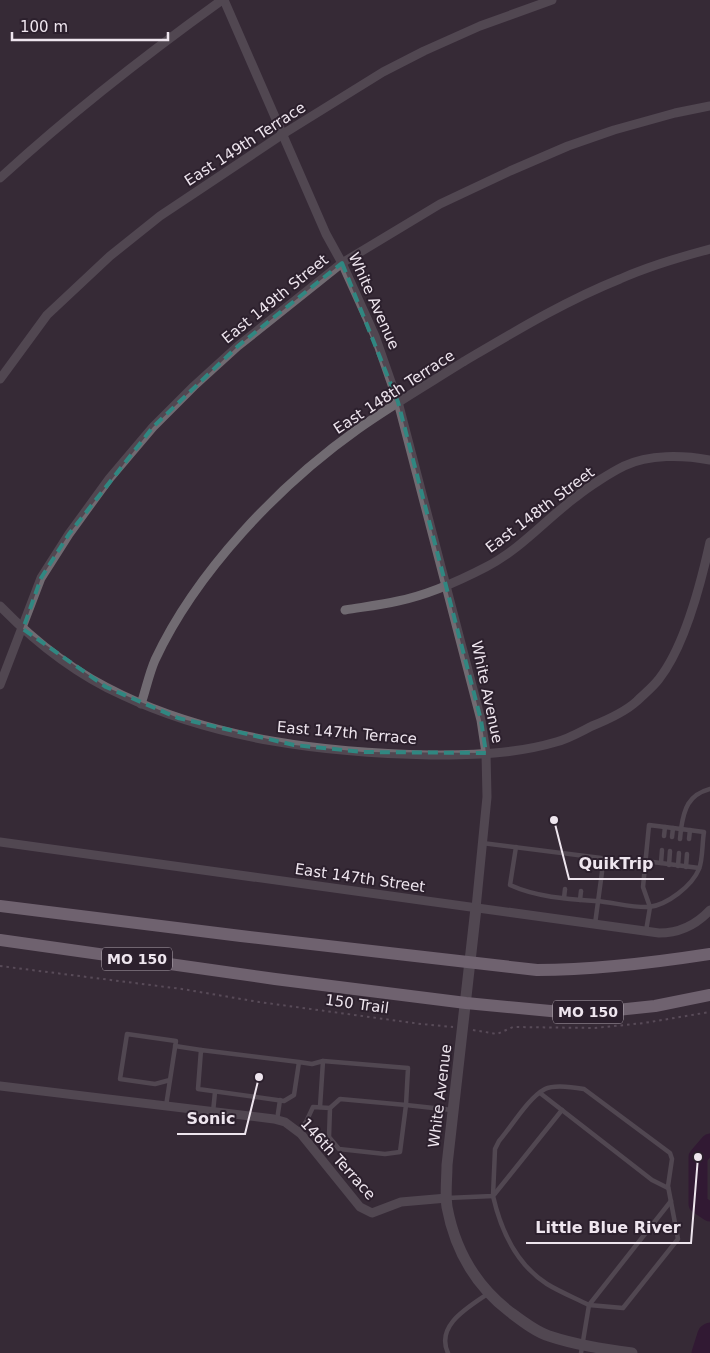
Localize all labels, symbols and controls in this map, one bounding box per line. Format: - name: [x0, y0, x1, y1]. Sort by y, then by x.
- scale bar: [12, 10, 169, 42]
- text: 100 m: [20, 18, 68, 36]
- street label: East 149th Terrace: [181, 98, 309, 190]
- street label: White Avenue: [345, 250, 403, 352]
- street label: East 149th Street: [218, 251, 332, 347]
- street label: East 148th Terrace: [330, 346, 458, 438]
- street label: East 148th Street: [482, 463, 598, 557]
- street label: White Avenue: [467, 639, 507, 745]
- street label: East 147th Terrace: [276, 718, 418, 748]
- callout: QuikTrip: [569, 848, 664, 879]
- text: QuikTrip: [578, 854, 654, 873]
- street label: East 147th Street: [294, 860, 426, 896]
- road number: MO 150: [102, 948, 172, 971]
- street label: 150 Trail: [324, 991, 390, 1017]
- road number: MO 150: [553, 1000, 623, 1024]
- street label: White Avenue: [425, 1043, 455, 1149]
- callout: Sonic: [177, 1103, 245, 1134]
- text: Sonic: [187, 1109, 235, 1128]
- street label: 146th Terrace: [297, 1115, 379, 1203]
- callout: Little Blue River: [526, 1212, 691, 1243]
- text: Little Blue River: [535, 1218, 681, 1237]

